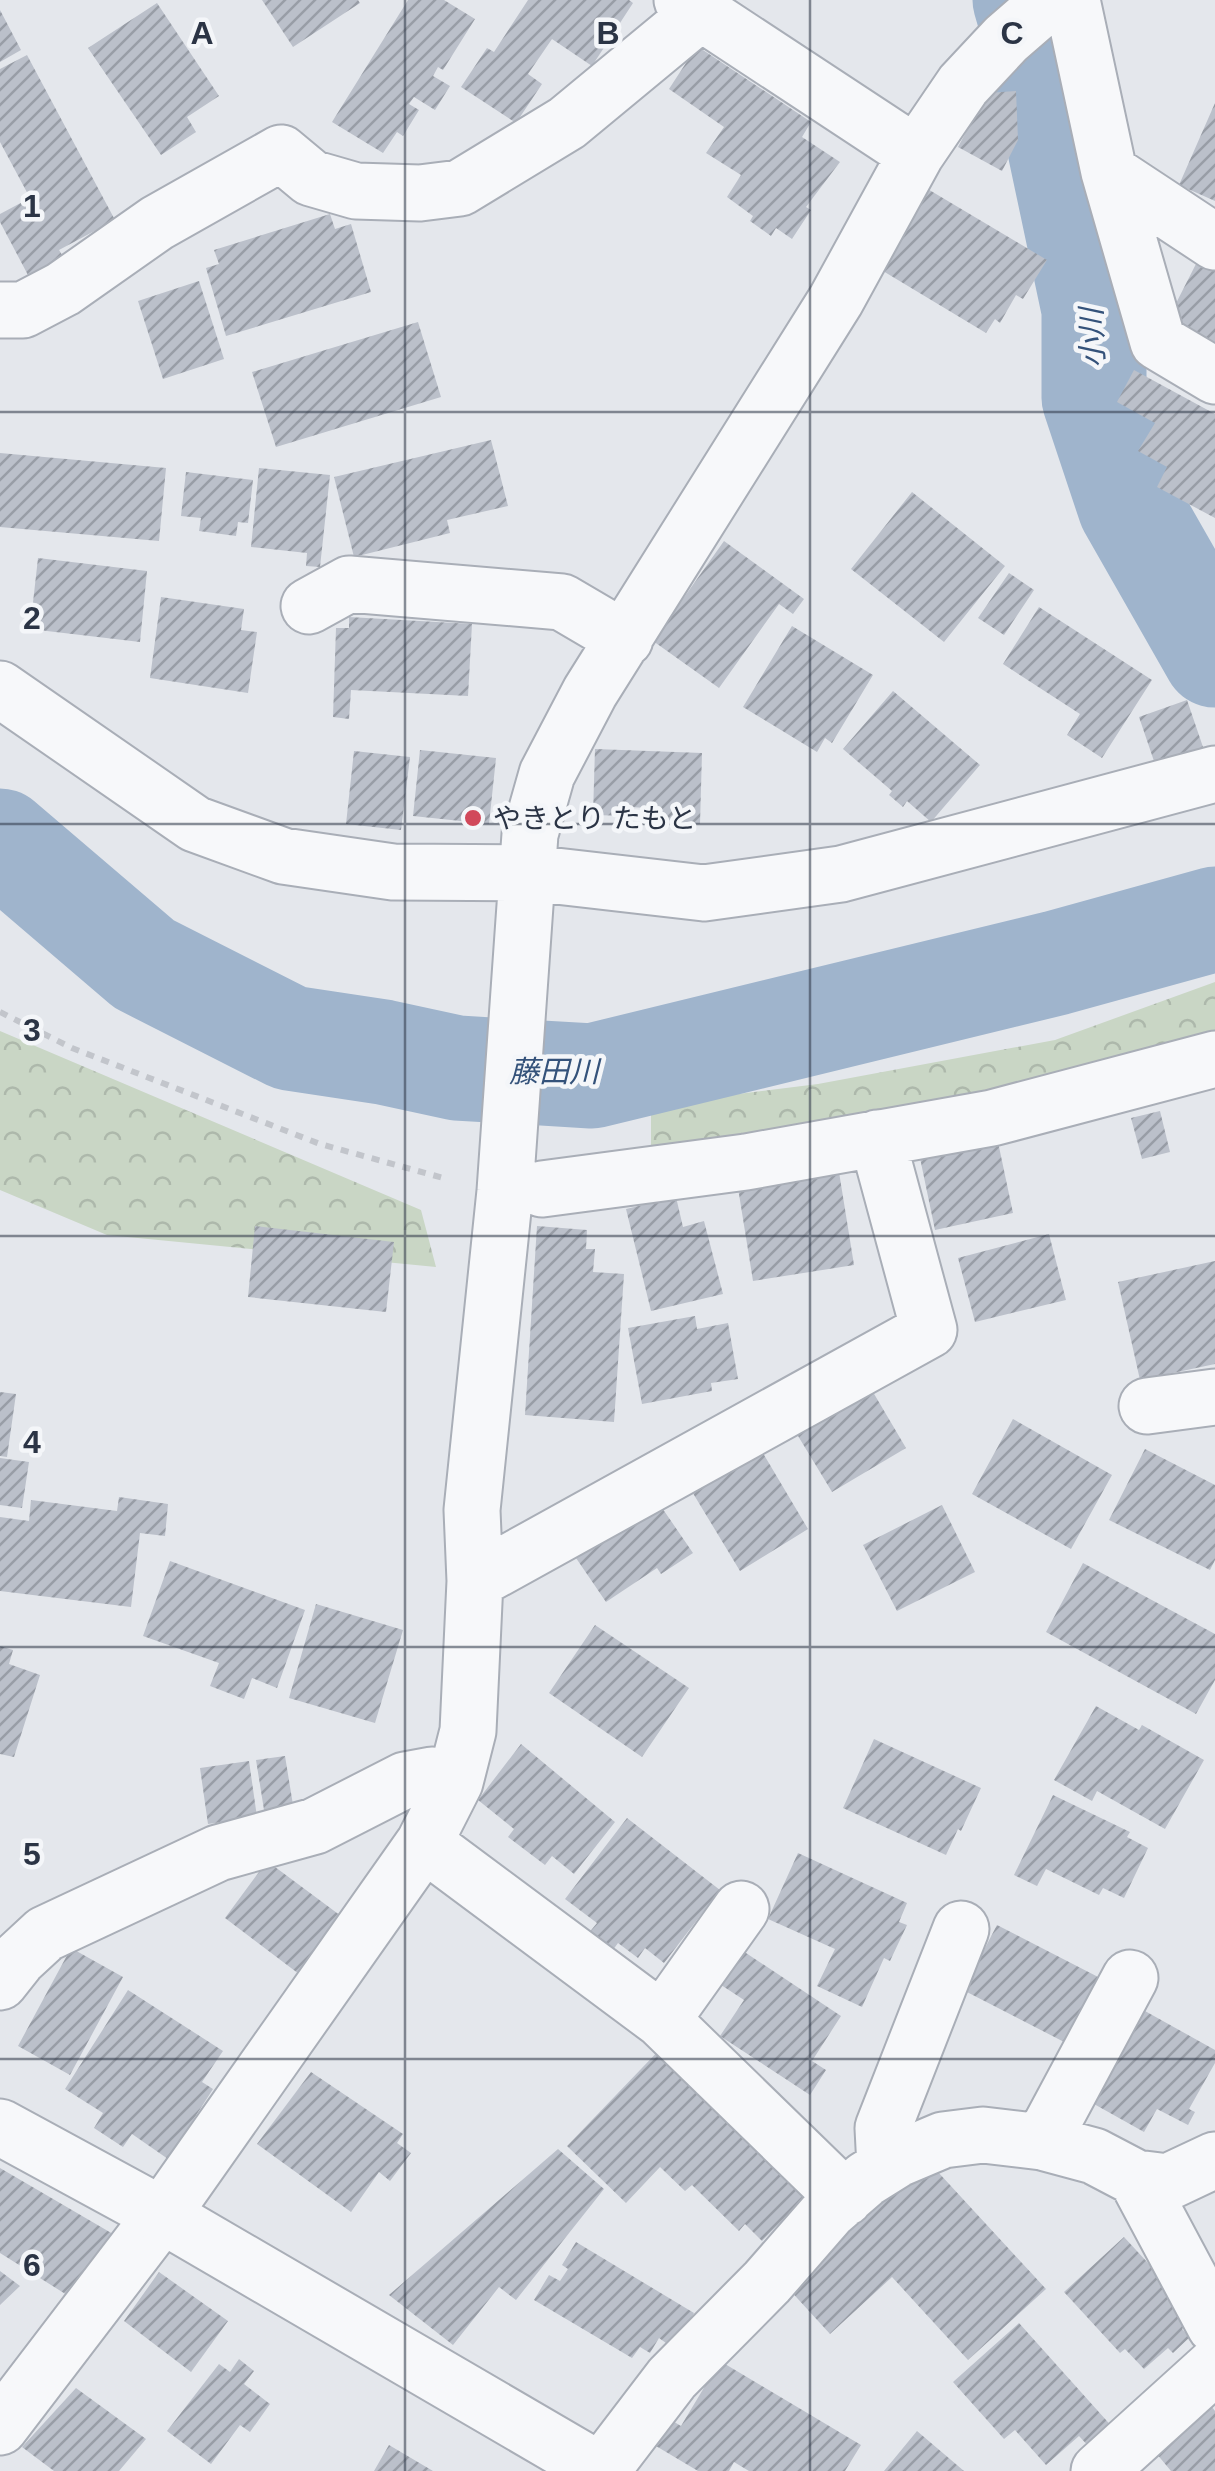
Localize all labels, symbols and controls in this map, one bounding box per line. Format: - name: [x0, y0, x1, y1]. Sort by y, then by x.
- text: A: [190, 15, 214, 51]
- text: B: [596, 15, 620, 51]
- text: C: [1000, 15, 1024, 51]
- text: 1: [23, 188, 41, 224]
- water label: 小川: [1074, 304, 1110, 369]
- text: 2: [23, 600, 41, 636]
- place label: やきとり たもと: [493, 803, 696, 834]
- marker: やきとり たもと: [462, 807, 484, 829]
- text: 3: [23, 1012, 41, 1048]
- water label: 藤田川: [509, 1055, 602, 1088]
- text: 4: [23, 1424, 41, 1460]
- text: 5: [23, 1836, 41, 1872]
- text: 6: [23, 2247, 41, 2283]

